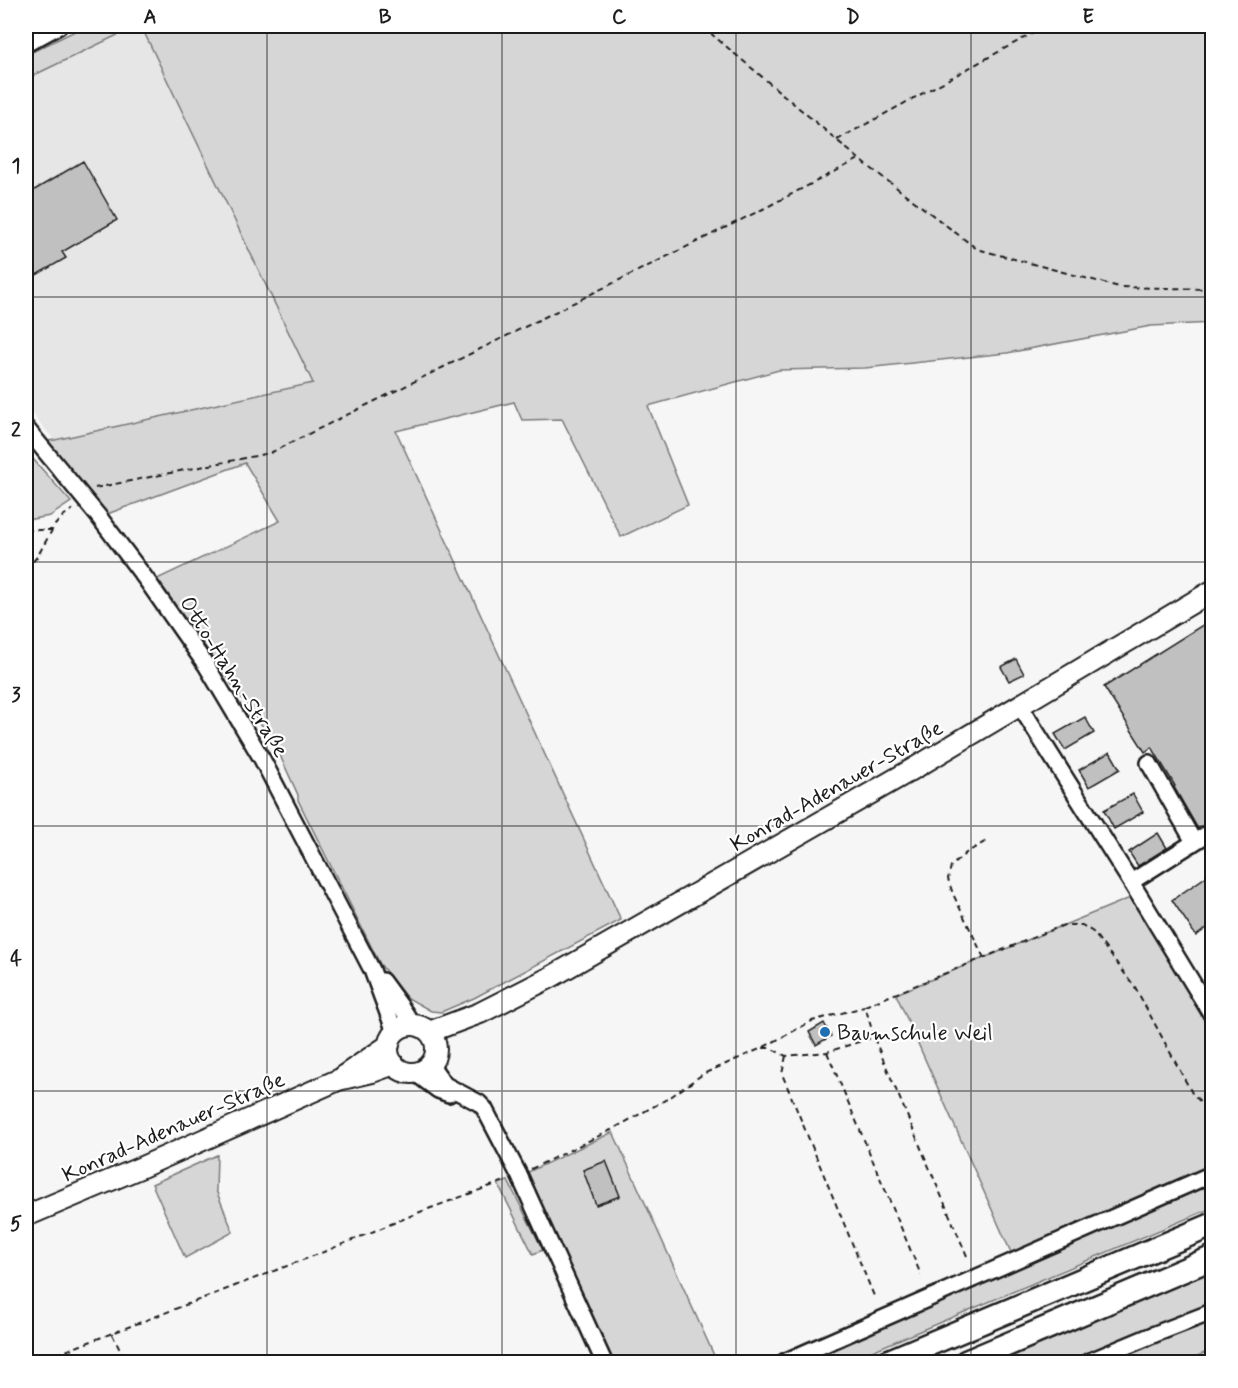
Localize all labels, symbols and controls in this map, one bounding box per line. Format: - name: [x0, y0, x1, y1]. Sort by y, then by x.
- text: A: [143, 4, 157, 31]
- text: B: [379, 4, 392, 31]
- text: C: [612, 4, 627, 31]
- text: D: [846, 4, 860, 31]
- text: E: [1082, 4, 1094, 31]
- text: 1: [12, 153, 20, 180]
- text: 2: [11, 417, 21, 444]
- street label: Otto-Hahn-Straße: [172, 591, 294, 763]
- text: 3: [11, 682, 21, 709]
- street label: Konrad-Adenauer-Straße: [726, 714, 948, 859]
- text: 4: [10, 946, 22, 973]
- place label: Baumschule Weil: [837, 1020, 993, 1048]
- marker: Baumschule Weil: [818, 1025, 832, 1039]
- street label: Konrad-Adenauer-Straße: [58, 1066, 290, 1190]
- text: 5: [10, 1211, 22, 1238]

